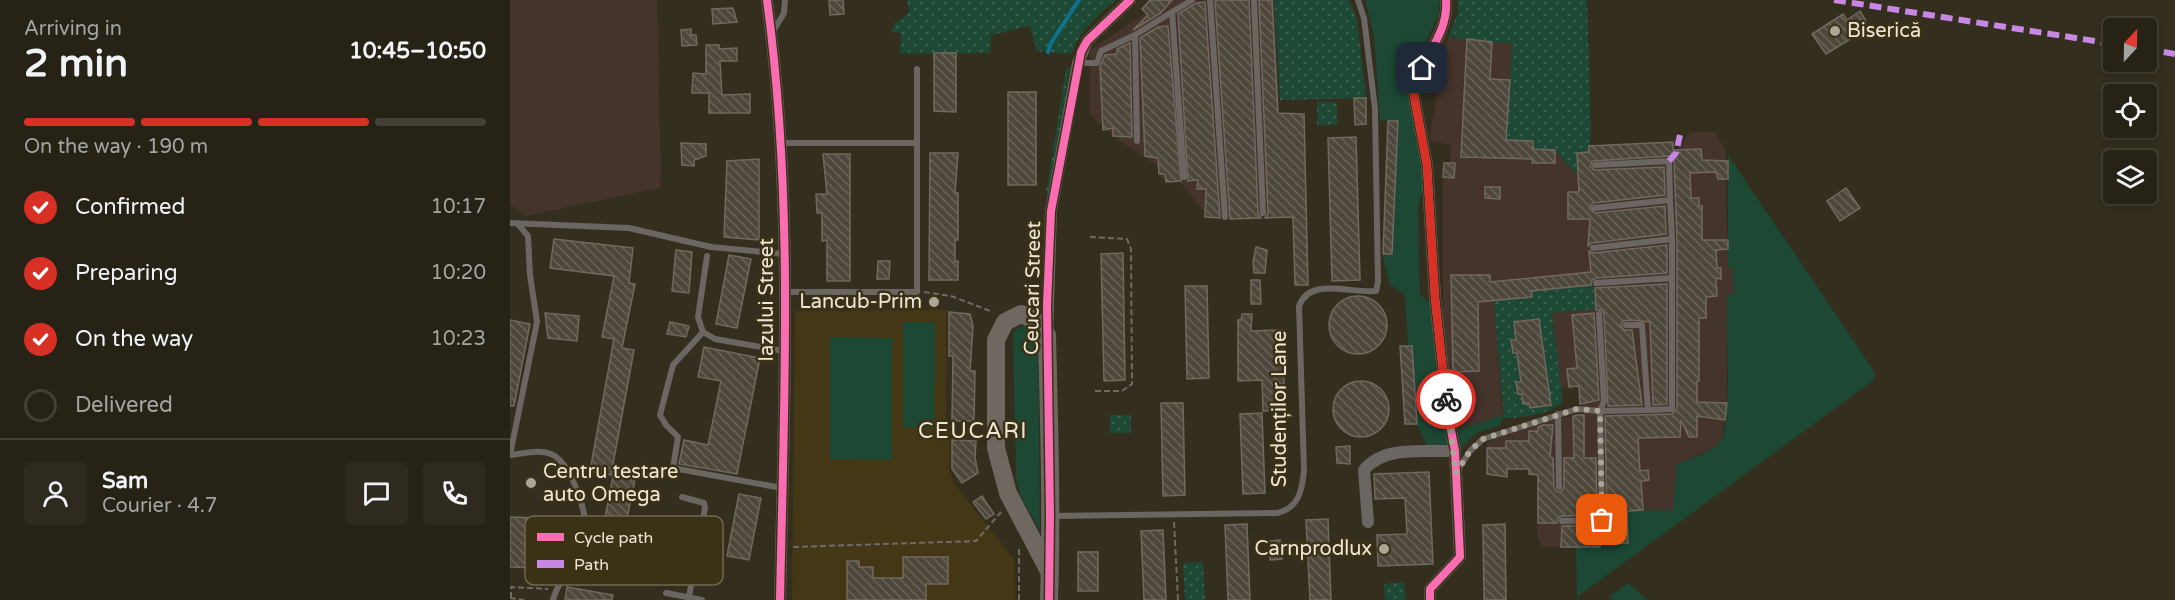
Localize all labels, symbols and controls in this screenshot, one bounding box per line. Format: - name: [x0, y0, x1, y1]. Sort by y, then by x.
- text: Arriving in: [24, 17, 122, 41]
- north arrow: [2103, 18, 2157, 72]
- map controls: [2103, 18, 2157, 204]
- place label: Biserică: [1847, 19, 1921, 43]
- marker: Biserică: [1828, 24, 1842, 38]
- text: 10:45–10:50: [349, 38, 486, 64]
- text: 2 min: [24, 40, 128, 87]
- pin: [1396, 42, 1447, 93]
- icon: home: [1405, 51, 1438, 84]
- button: locate: [2103, 84, 2157, 138]
- text: On the way · 190 m: [24, 135, 208, 159]
- button: layers: [2103, 150, 2157, 204]
- icon: check: [24, 191, 57, 224]
- text: Confirmed: [75, 194, 185, 220]
- text: 10:17: [431, 195, 486, 219]
- street label: Ceucari Street: [1020, 220, 1046, 355]
- street label: Iazului Street: [755, 238, 779, 362]
- icon: check: [24, 257, 57, 290]
- text: Preparing: [75, 260, 178, 286]
- text: 10:20: [431, 261, 486, 285]
- place label: Lancub-Prim: [799, 290, 922, 314]
- marker: Lancub-Prim: [927, 295, 941, 309]
- icon: check: [24, 323, 57, 356]
- text: On the way: [75, 326, 193, 352]
- text: 10:23: [431, 327, 486, 351]
- street label: Studenților Lane: [1268, 331, 1292, 487]
- courier: [1416, 369, 1476, 429]
- icon: bike: [1430, 383, 1463, 416]
- text: Delivered: [75, 392, 173, 418]
- district label: CEUCARI: [918, 418, 1028, 444]
- place label: Centru testare auto Omega: [543, 460, 678, 507]
- button: person: [24, 462, 87, 525]
- button: chat: [345, 462, 408, 525]
- button: phone: [423, 462, 486, 525]
- text: Sam: [102, 468, 148, 494]
- marker: Centru testare auto Omega: [524, 476, 538, 490]
- text: Courier · 4.7: [102, 494, 217, 518]
- pin: [1576, 494, 1627, 545]
- icon: bag: [1585, 503, 1618, 536]
- legend: [525, 516, 723, 585]
- text: Cycle path: [574, 528, 653, 548]
- place label: Carnprodlux: [1255, 537, 1372, 561]
- marker: Carnprodlux: [1377, 542, 1391, 556]
- text: Path: [574, 555, 609, 575]

